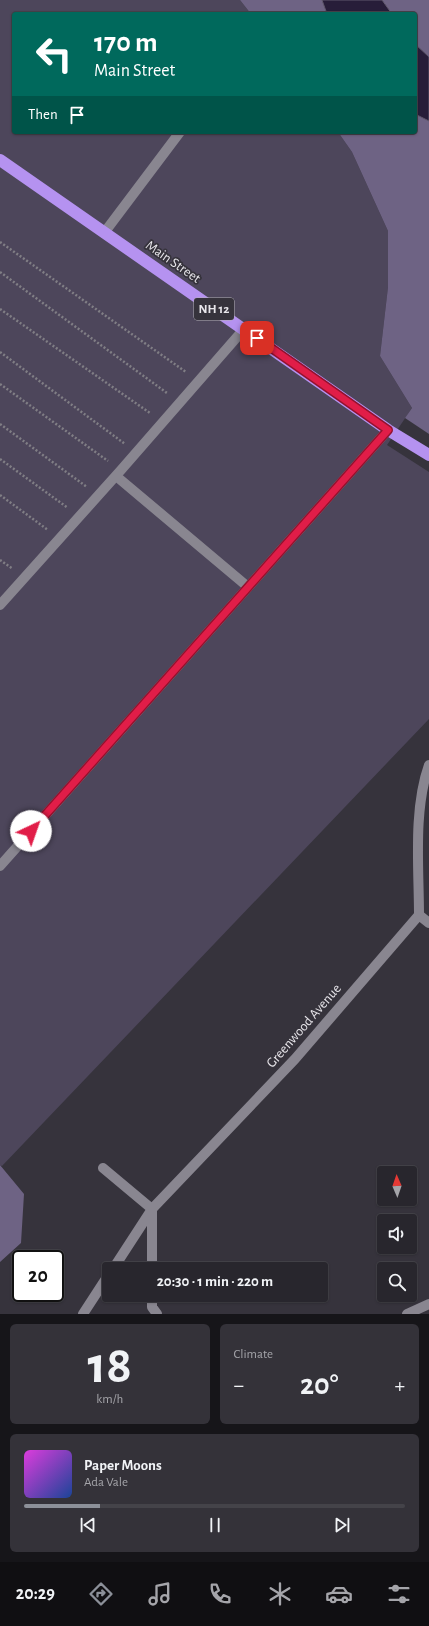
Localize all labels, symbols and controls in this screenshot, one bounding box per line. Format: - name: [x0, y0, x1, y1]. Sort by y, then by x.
- icon: left: [28, 28, 80, 80]
- text: 170 m: [94, 29, 158, 57]
- text: Main Street: [94, 62, 175, 80]
- icon: arrive: [66, 104, 88, 126]
- text: Then: [28, 107, 58, 122]
- street label: Main Street: [143, 238, 203, 286]
- road number: NH 12: [194, 298, 234, 320]
- pin: [240, 321, 274, 355]
- icon: arrive: [246, 327, 268, 349]
- position arrow: [10.0, 810, 52.0, 852]
- street label: Greenwood Avenue: [264, 981, 344, 1071]
- north arrow: [377, 1166, 417, 1206]
- map controls: [377, 1166, 417, 1302]
- button: sound: [377, 1214, 417, 1254]
- speed limit sign: 20: [12, 1250, 64, 1302]
- button: search: [377, 1262, 417, 1302]
- text: 20:30 · 1 min · 220 m: [157, 1274, 273, 1289]
- text: 18: [88, 1340, 132, 1392]
- text: Climate: [234, 1348, 273, 1361]
- text: 20°: [300, 1370, 339, 1400]
- text: −: [234, 1374, 244, 1396]
- text: +: [394, 1374, 405, 1396]
- text: km/h: [96, 1393, 123, 1406]
- text: Paper Moons: [84, 1458, 162, 1473]
- text: Ada Vale: [84, 1476, 128, 1489]
- icon: previous: [77, 1514, 99, 1536]
- icon: pause: [204, 1514, 226, 1536]
- icon: next: [331, 1514, 353, 1536]
- icon: directions: [87, 1580, 115, 1608]
- icon: music: [146, 1580, 174, 1608]
- icon: phone: [206, 1580, 234, 1608]
- icon: climate: [266, 1580, 294, 1608]
- icon: car: [325, 1580, 353, 1608]
- icon: filters: [385, 1580, 413, 1608]
- text: 20:29: [16, 1585, 55, 1603]

